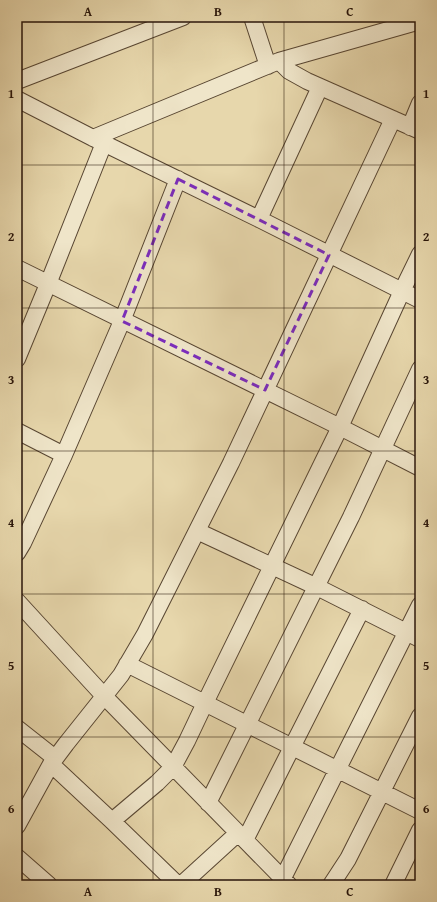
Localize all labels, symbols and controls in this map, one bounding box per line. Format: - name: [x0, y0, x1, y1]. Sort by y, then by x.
- text: A: [84, 2, 93, 21]
- text: B: [214, 2, 222, 21]
- text: C: [346, 2, 354, 21]
- text: 1: [8, 84, 14, 103]
- text: 1: [423, 84, 429, 103]
- text: 2: [8, 227, 15, 246]
- text: 2: [423, 227, 430, 246]
- text: 3: [8, 370, 14, 389]
- text: 3: [423, 370, 429, 389]
- text: 4: [8, 513, 15, 532]
- text: 4: [423, 513, 430, 532]
- text: 5: [8, 656, 15, 675]
- text: 5: [423, 656, 430, 675]
- text: 6: [8, 799, 15, 818]
- text: 6: [423, 799, 430, 818]
- text: A: [84, 882, 93, 901]
- text: B: [214, 882, 222, 901]
- text: C: [346, 882, 354, 901]

